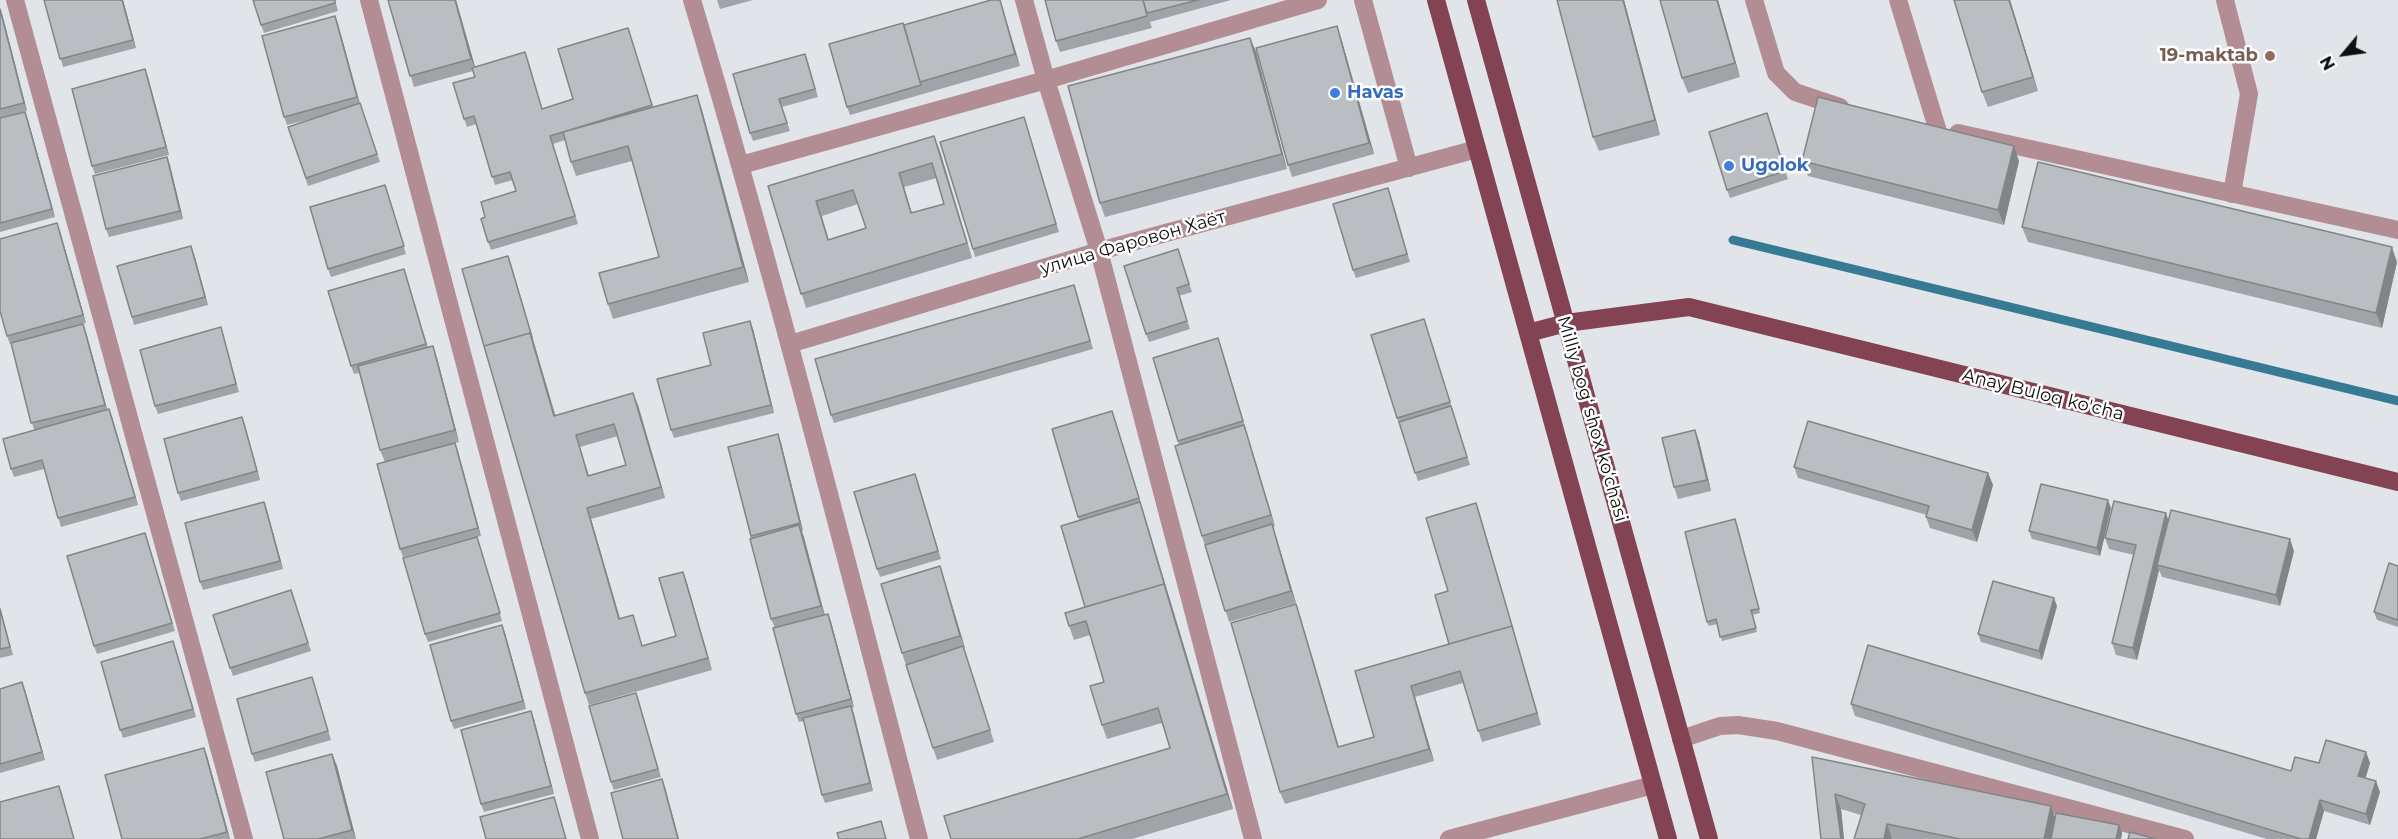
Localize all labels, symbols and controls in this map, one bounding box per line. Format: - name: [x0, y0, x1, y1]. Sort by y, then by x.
- north arrow: [2314, 24, 2374, 84]
- place label: 19-maktab: [2160, 45, 2258, 67]
- marker: 19-maktab: [2263, 49, 2277, 63]
- text: N: [2316, 53, 2339, 73]
- place label: Havas: [1347, 82, 1404, 104]
- marker: Havas: [1328, 86, 1342, 100]
- place label: Ugolok: [1741, 155, 1809, 177]
- marker: Ugolok: [1722, 159, 1736, 173]
- street label: улица Фаровон Хаёт: [1038, 206, 1228, 280]
- street label: Milliy bog‘ shox ko‘chasi: [1552, 314, 1632, 524]
- street label: Anay Buloq ko'cha: [1960, 364, 2126, 426]

